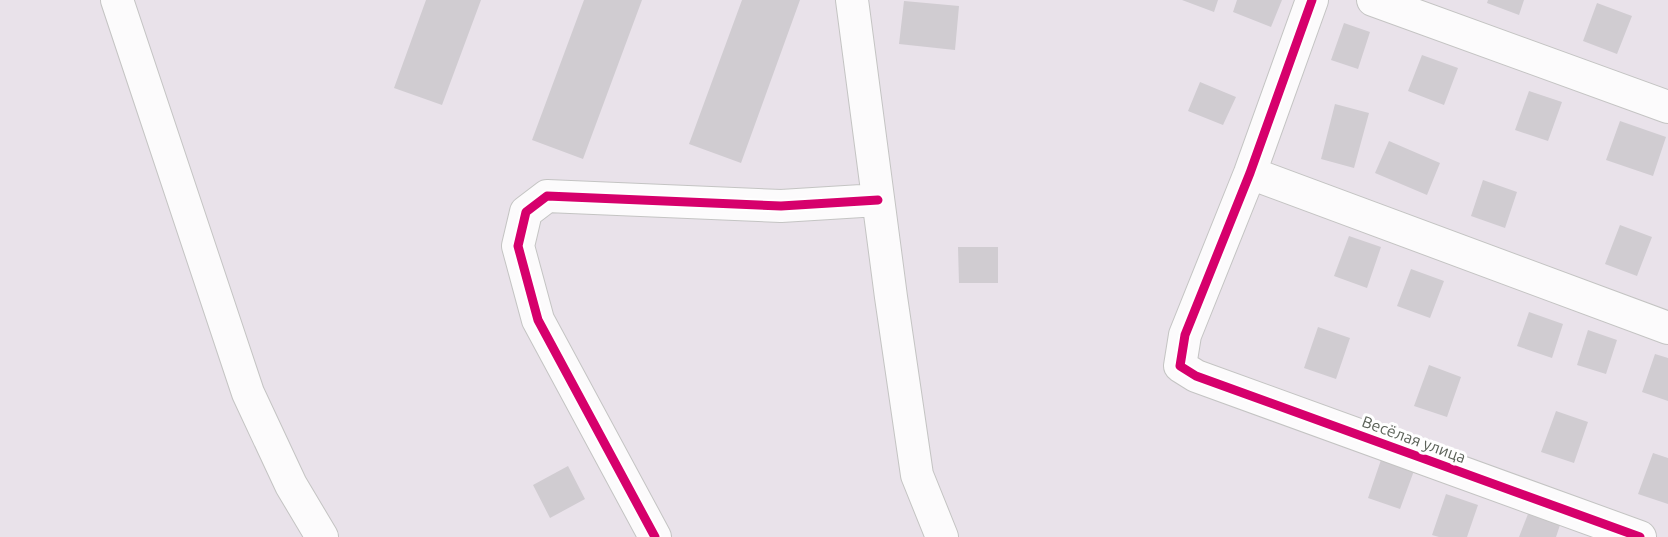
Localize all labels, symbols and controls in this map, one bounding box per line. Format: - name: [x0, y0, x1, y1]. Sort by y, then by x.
- street label: Весёлая улица: [1360, 412, 1468, 466]

